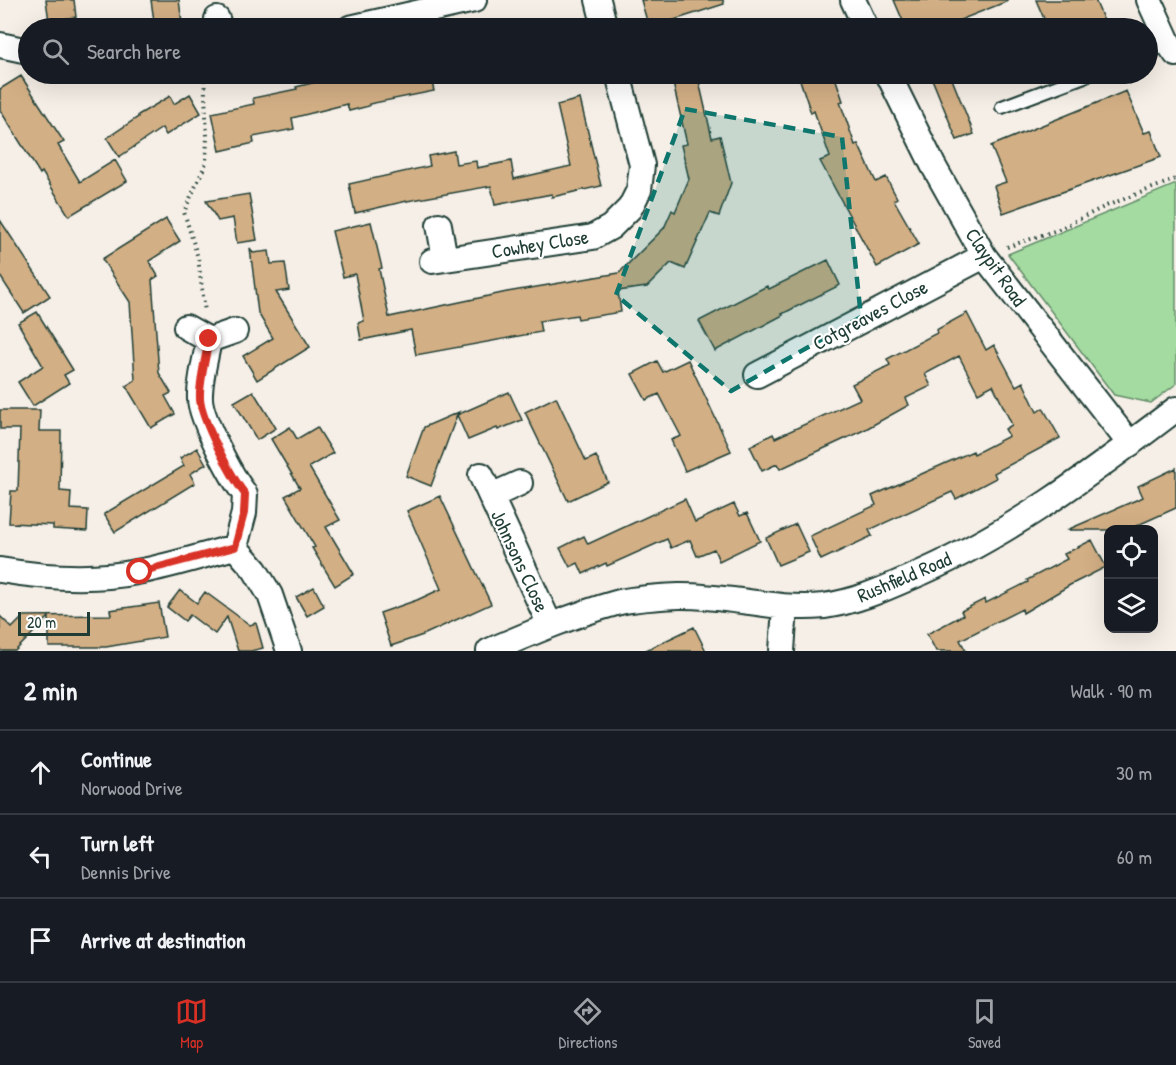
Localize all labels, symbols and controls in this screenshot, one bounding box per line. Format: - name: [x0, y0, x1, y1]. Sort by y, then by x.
- search box: [18, 18, 1158, 84]
- icon: search: [39, 35, 72, 68]
- text: Search here: [87, 36, 181, 66]
- street label: Claypit Road: [960, 222, 1033, 311]
- street label: Cowhey Close: [490, 223, 590, 264]
- street label: Cotgreaves Close: [808, 273, 932, 356]
- route end: [195, 325, 221, 351]
- street label: Johnsons Close: [485, 505, 556, 616]
- map controls: [1104, 525, 1158, 633]
- button: locate: [1104, 525, 1158, 579]
- street label: Rushfield Road: [853, 545, 955, 608]
- route start: [126, 558, 152, 584]
- button: layers: [1104, 579, 1158, 633]
- scale bar: [18, 609, 90, 636]
- text: 20 m: [27, 611, 56, 633]
- text: 2 min: [24, 673, 77, 708]
- text: Walk · 90 m: [1071, 677, 1152, 704]
- text: Continue: [81, 744, 152, 774]
- icon: ahead: [24, 756, 57, 789]
- text: 30 m: [1116, 759, 1152, 786]
- text: Norwood Drive: [81, 774, 183, 801]
- text: Turn left: [81, 828, 154, 858]
- icon: left: [24, 840, 57, 873]
- text: 60 m: [1117, 843, 1152, 870]
- text: Dennis Drive: [81, 858, 171, 885]
- icon: arrive: [24, 924, 57, 957]
- text: Arrive at destination: [81, 925, 246, 955]
- tab: Map: [175, 995, 208, 1053]
- tab: Directions: [559, 995, 617, 1053]
- tab: Saved: [968, 995, 1001, 1053]

